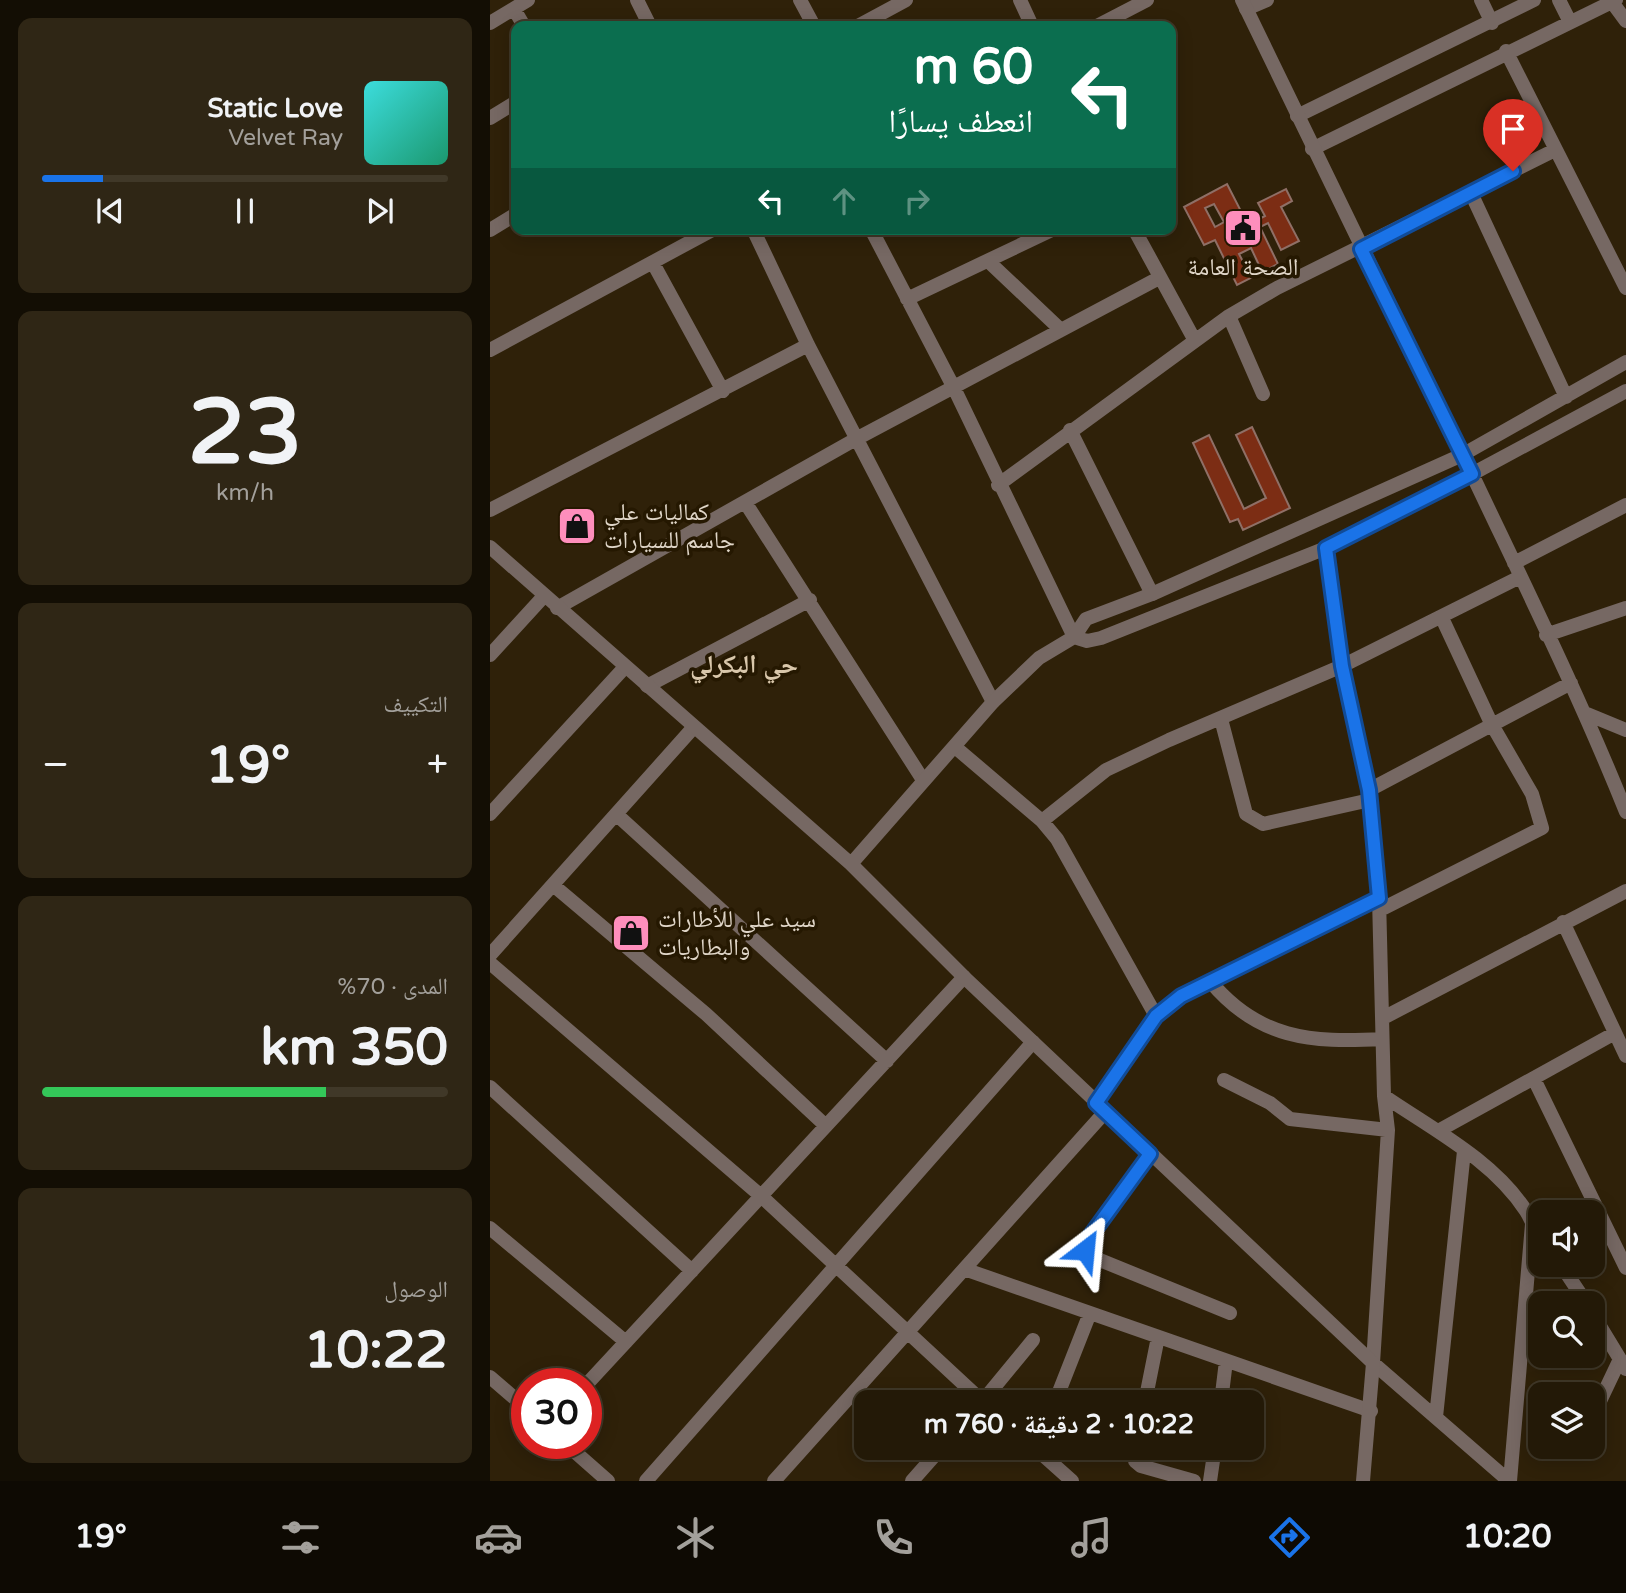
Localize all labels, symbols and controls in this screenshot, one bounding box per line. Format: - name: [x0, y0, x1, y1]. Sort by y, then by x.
- text: 60 m: [914, 38, 1033, 97]
- icon: left: [1057, 49, 1148, 140]
- text: Static Love: [207, 93, 343, 124]
- pin: [1483, 99, 1543, 171]
- text: انعطف يسارًا: [888, 103, 1033, 141]
- icon: arrive: [1494, 110, 1532, 148]
- text: Velvet Ray: [228, 124, 343, 152]
- icon: left: [752, 182, 790, 220]
- icon: ahead: [825, 182, 863, 220]
- icon: right: [898, 182, 936, 220]
- icon: previous: [91, 192, 129, 230]
- icon: pause: [226, 192, 264, 230]
- icon: next: [361, 192, 399, 230]
- public building icon: الصحة العامة: [1222, 207, 1264, 249]
- place label: الصحة العامة: [1187, 253, 1299, 282]
- text: 23: [188, 378, 302, 488]
- text: km/h: [216, 479, 274, 507]
- place label: كماليات علي جاسم للسيارات: [604, 498, 735, 556]
- shop icon: كماليات علي جاسم للسيارات: [556, 505, 598, 547]
- district label: حي البكرلي: [690, 649, 798, 684]
- text: التكييف: [383, 691, 448, 719]
- text: 19°: [205, 734, 290, 797]
- text: −: [42, 742, 69, 788]
- text: +: [427, 742, 448, 788]
- place label: سيد علي للأطارات والبطاريات: [658, 905, 816, 962]
- shop icon: سيد علي للأطارات والبطاريات: [610, 912, 652, 954]
- text: المدى · 70%: [337, 973, 448, 1001]
- text: 350 km: [260, 1016, 448, 1079]
- map controls: [1528, 1200, 1605, 1459]
- button: sound: [1528, 1200, 1605, 1277]
- position arrow: [1048, 1213, 1122, 1287]
- text: الوصول: [384, 1276, 448, 1304]
- button: search: [1528, 1291, 1605, 1368]
- text: 10:22: [304, 1319, 448, 1382]
- speed limit sign: 30: [511, 1368, 602, 1459]
- button: layers: [1528, 1382, 1605, 1459]
- text: 10:22 · 2 دقيقة · 760 m: [924, 1409, 1194, 1440]
- icon: filters: [276, 1513, 325, 1562]
- icon: car: [474, 1513, 523, 1562]
- icon: climate: [671, 1513, 720, 1562]
- icon: phone: [869, 1513, 918, 1562]
- icon: music: [1067, 1513, 1116, 1562]
- icon: directions: [1265, 1513, 1314, 1562]
- text: 19°: [75, 1518, 127, 1556]
- text: 10:20: [1463, 1518, 1552, 1556]

